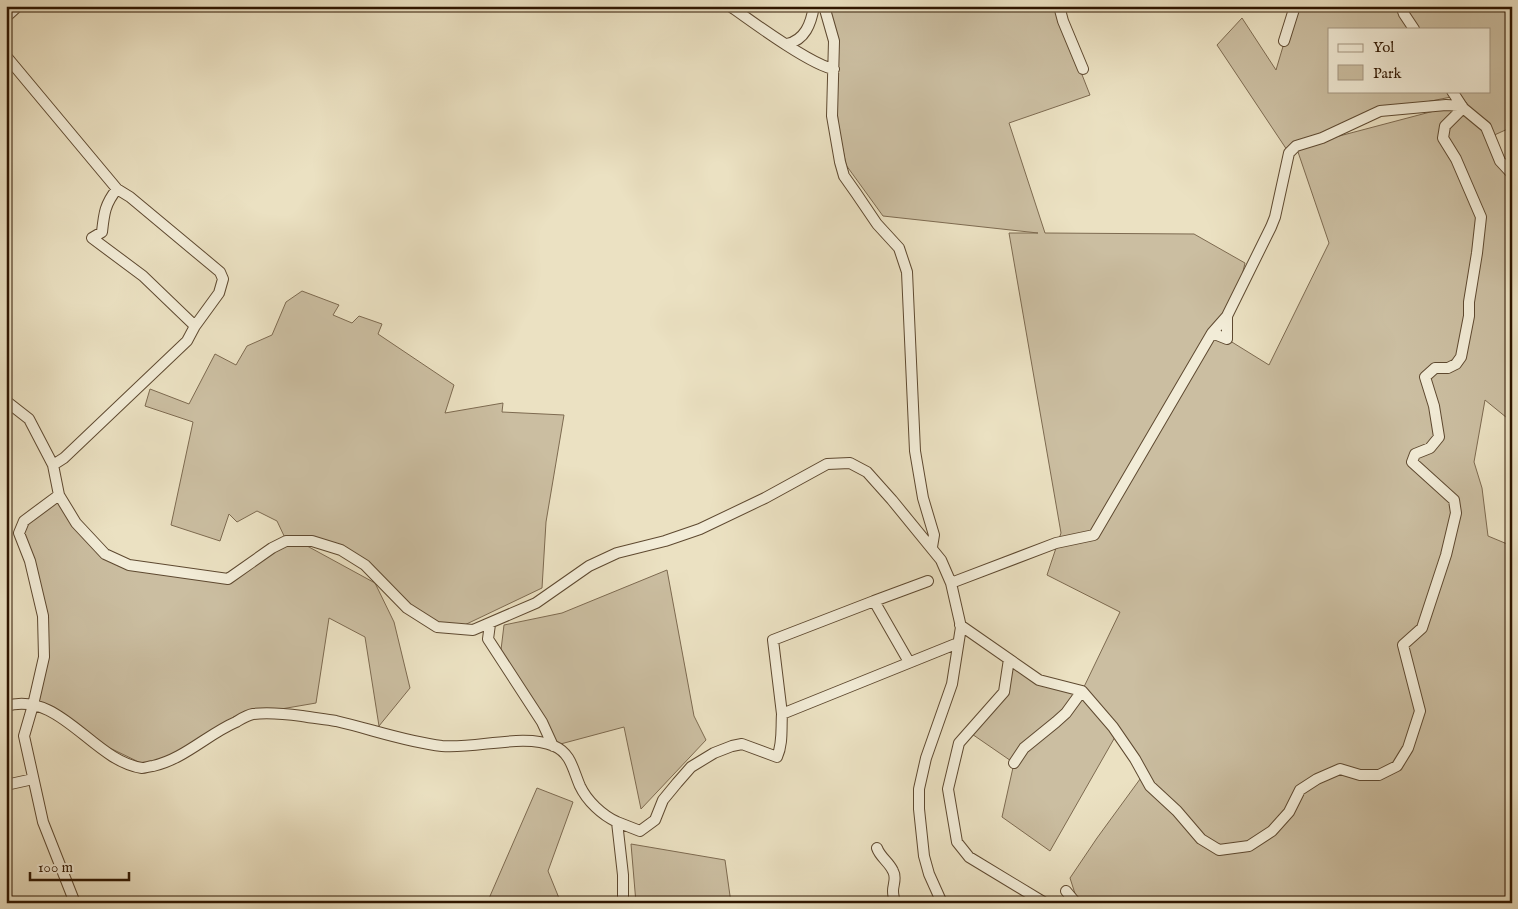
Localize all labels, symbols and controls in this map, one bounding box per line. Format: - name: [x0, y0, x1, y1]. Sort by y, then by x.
- legend: [1328, 28, 1490, 92]
- text: Yol: [1373, 38, 1395, 57]
- text: Park: [1373, 64, 1403, 83]
- scale bar: [30, 849, 129, 881]
- text: 100 m: [38, 858, 74, 877]

